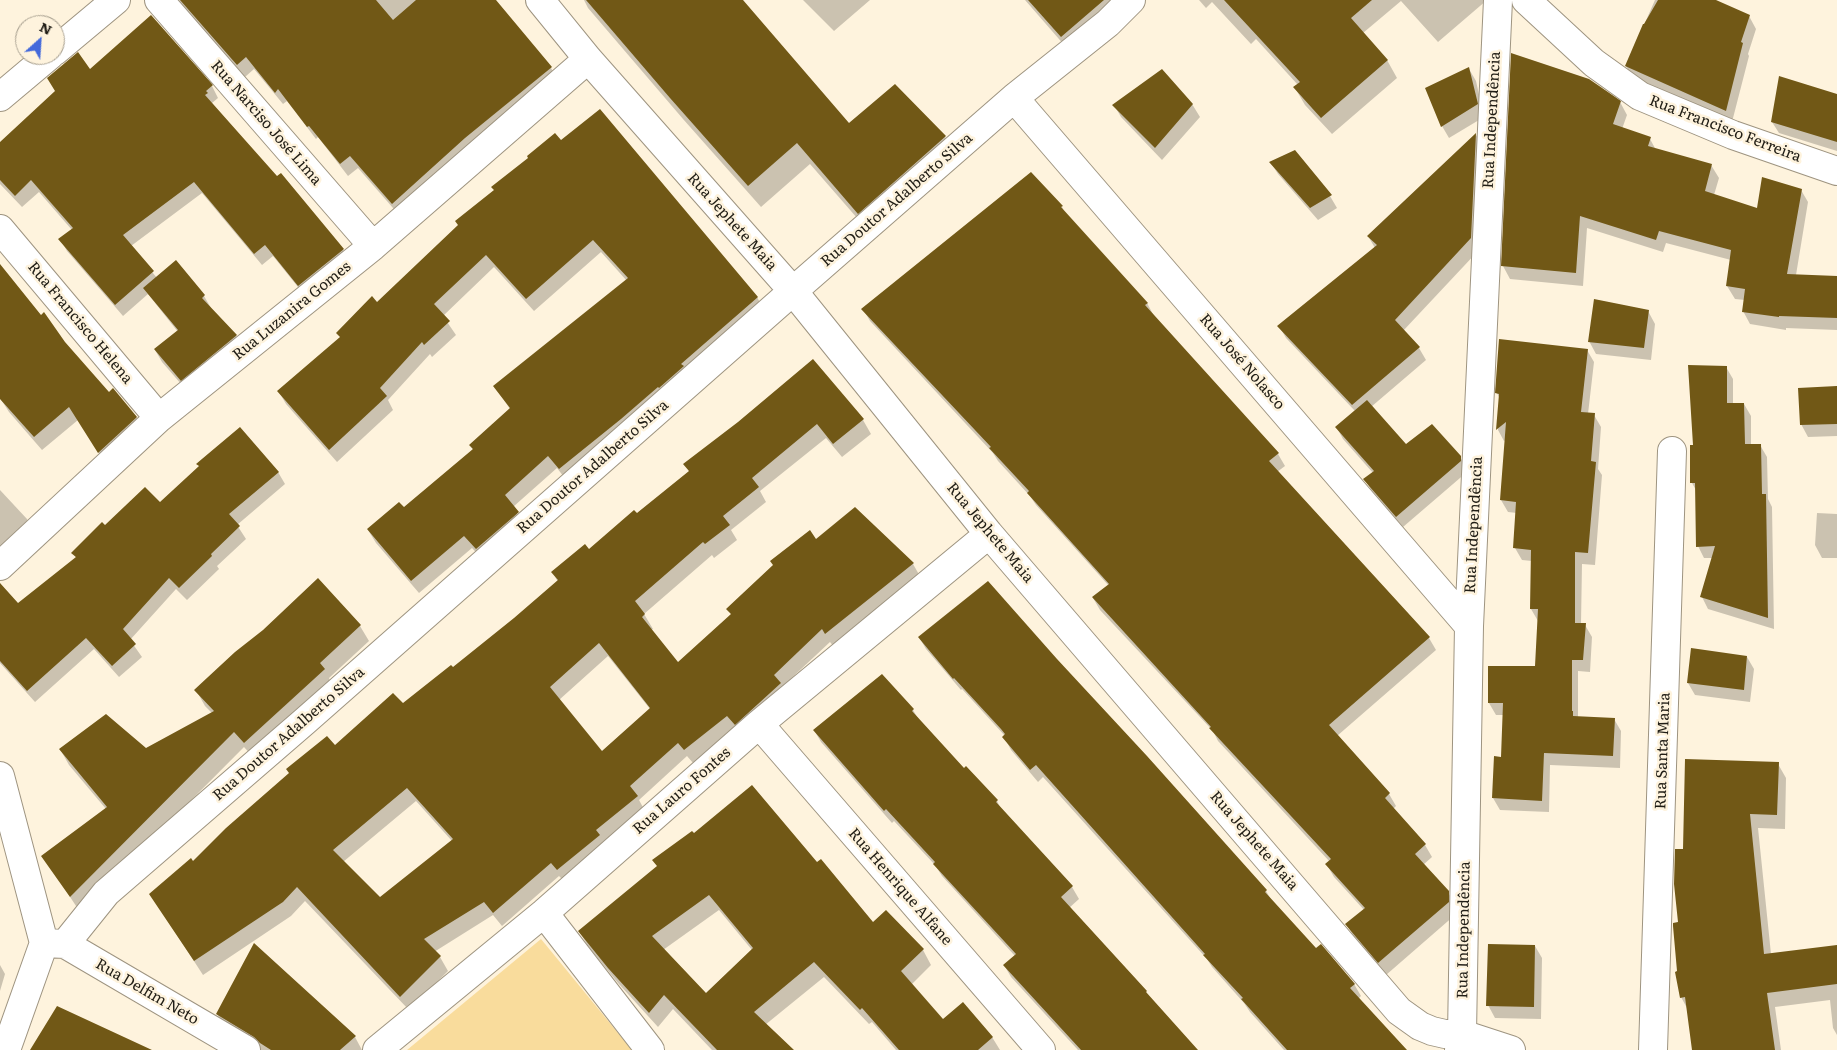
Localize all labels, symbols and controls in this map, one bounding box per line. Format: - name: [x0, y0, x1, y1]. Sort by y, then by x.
- north arrow: [15, 15, 65, 65]
- text: N: [36, 16, 56, 39]
- street label: Rua Independência: [1479, 51, 1505, 189]
- street label: Rua Narciso José Lima: [207, 57, 325, 189]
- street label: Rua Francisco Ferreira: [1646, 92, 1804, 166]
- street label: Rua Doutor Adalberto Silva: [818, 129, 976, 271]
- street label: Rua Jephete Maia: [683, 169, 781, 275]
- street label: Rua Francisco Helena: [24, 258, 136, 388]
- street label: Rua Luzanira Gomes: [229, 258, 355, 364]
- street label: Rua José Nolasco: [1196, 310, 1288, 414]
- street label: Rua Doutor Adalberto Silva: [514, 396, 672, 538]
- street label: Rua Independência: [1461, 456, 1487, 594]
- street label: Rua Jephete Maia: [943, 479, 1037, 587]
- street label: Rua Doutor Adalberto Silva: [210, 663, 368, 805]
- street label: Rua Santa Maria: [1652, 692, 1674, 810]
- street label: Rua Lauro Fontes: [630, 744, 734, 838]
- street label: Rua Jephete Maia: [1206, 788, 1302, 894]
- street label: Rua Henrique Alfane: [844, 825, 956, 949]
- street label: Rua Independência: [1454, 861, 1474, 999]
- street label: Rua Delfim Neto: [92, 955, 202, 1029]

